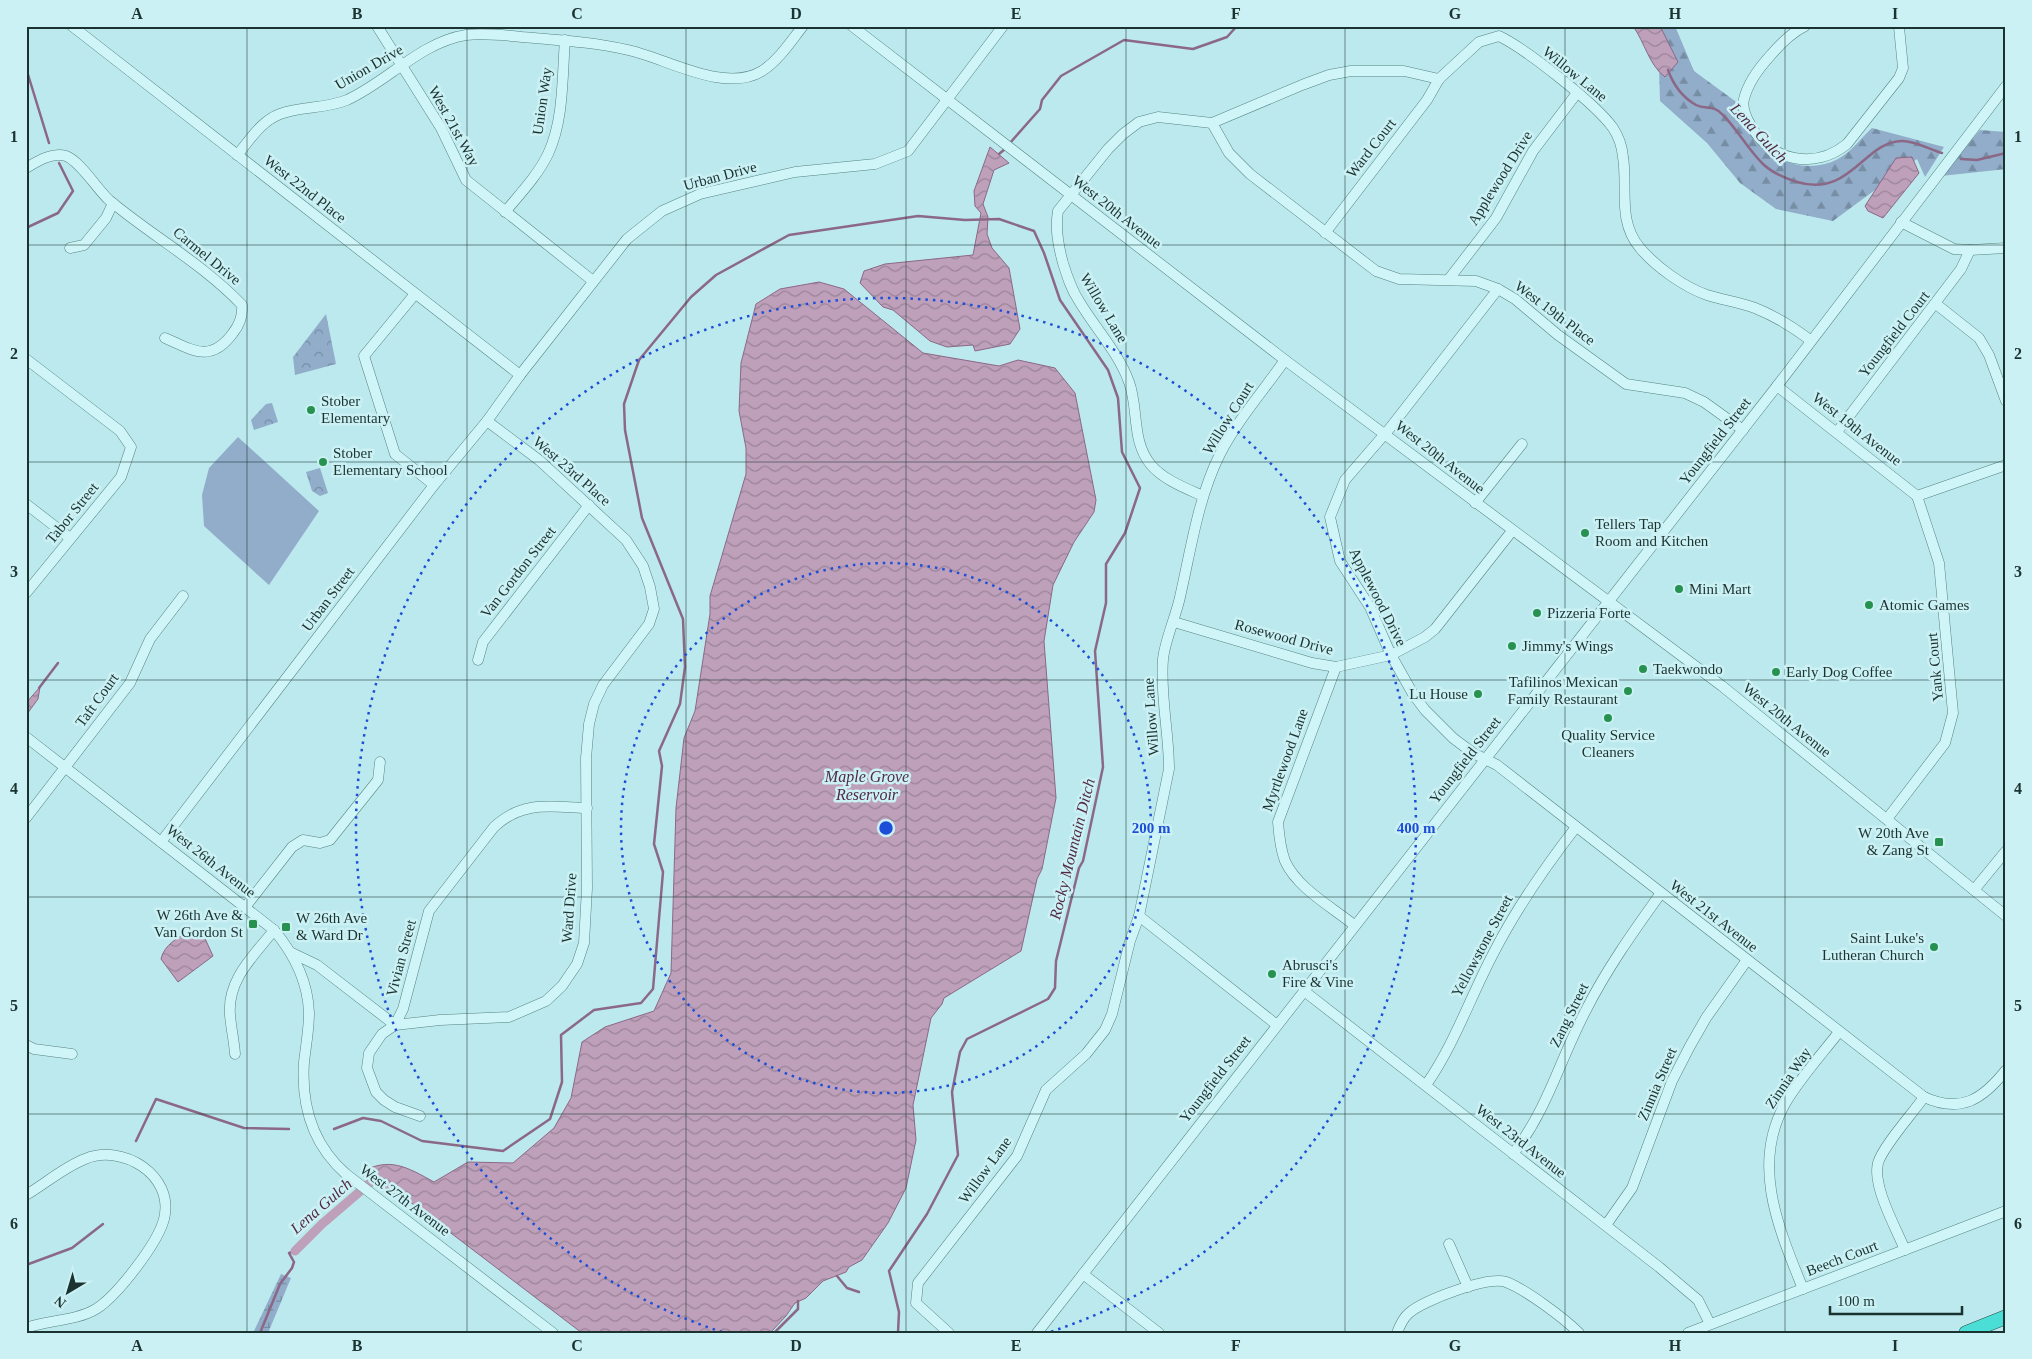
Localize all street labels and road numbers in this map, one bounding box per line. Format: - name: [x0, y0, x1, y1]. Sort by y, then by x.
- street label: Union Drive: [332, 41, 406, 93]
- street label: Willow Lane: [1540, 43, 1611, 105]
- street label: Union Way: [529, 66, 555, 136]
- street label: West 21st Way: [425, 83, 483, 169]
- street label: Ward Court: [1343, 115, 1399, 181]
- street label: Applewood Drive: [1465, 128, 1536, 228]
- street label: West 22nd Place: [261, 152, 349, 226]
- street label: Urban Drive: [682, 158, 759, 193]
- street label: West 20th Avenue: [1069, 172, 1165, 252]
- street label: Carmel Drive: [170, 224, 244, 288]
- street label: Willow Lane: [1077, 270, 1131, 346]
- street label: West 19th Place: [1512, 278, 1599, 349]
- street label: Youngfield Court: [1855, 287, 1933, 380]
- street label: Willow Court: [1199, 378, 1257, 457]
- street label: West 19th Avenue: [1809, 389, 1905, 469]
- street label: Youngfield Street: [1676, 394, 1754, 488]
- street label: West 20th Avenue: [1392, 417, 1488, 497]
- street label: West 23rd Place: [530, 433, 614, 509]
- street label: Tabor Street: [43, 479, 102, 547]
- street label: Van Gordon Street: [477, 522, 559, 621]
- street label: Applewood Drive: [1346, 545, 1410, 649]
- street label: Urban Street: [299, 563, 358, 634]
- street label: Rosewood Drive: [1233, 616, 1335, 658]
- street label: Yank Court: [1924, 631, 1946, 702]
- street label: Taft Court: [72, 670, 122, 730]
- street label: Willow Lane: [1140, 677, 1162, 757]
- street label: West 20th Avenue: [1740, 680, 1834, 761]
- street label: Myrtlewood Lane: [1259, 706, 1311, 813]
- street label: Youngfield Street: [1426, 713, 1504, 807]
- street label: West 26th Avenue: [163, 821, 259, 901]
- street label: Ward Drive: [559, 872, 579, 943]
- street label: West 21st Avenue: [1667, 877, 1761, 955]
- street label: Yellowstone Street: [1448, 892, 1516, 1000]
- street label: Vivian Street: [383, 917, 419, 998]
- street label: Zang Street: [1547, 979, 1592, 1050]
- street label: Youngfield Street: [1176, 1032, 1254, 1126]
- street label: Zinnia Street: [1634, 1044, 1680, 1123]
- street label: Zinnia Way: [1762, 1044, 1814, 1111]
- street label: West 23rd Avenue: [1473, 1101, 1569, 1181]
- street label: Willow Lane: [956, 1133, 1015, 1206]
- street label: West 27th Avenue: [357, 1161, 453, 1239]
- street label: Beech Court: [1804, 1237, 1881, 1279]

